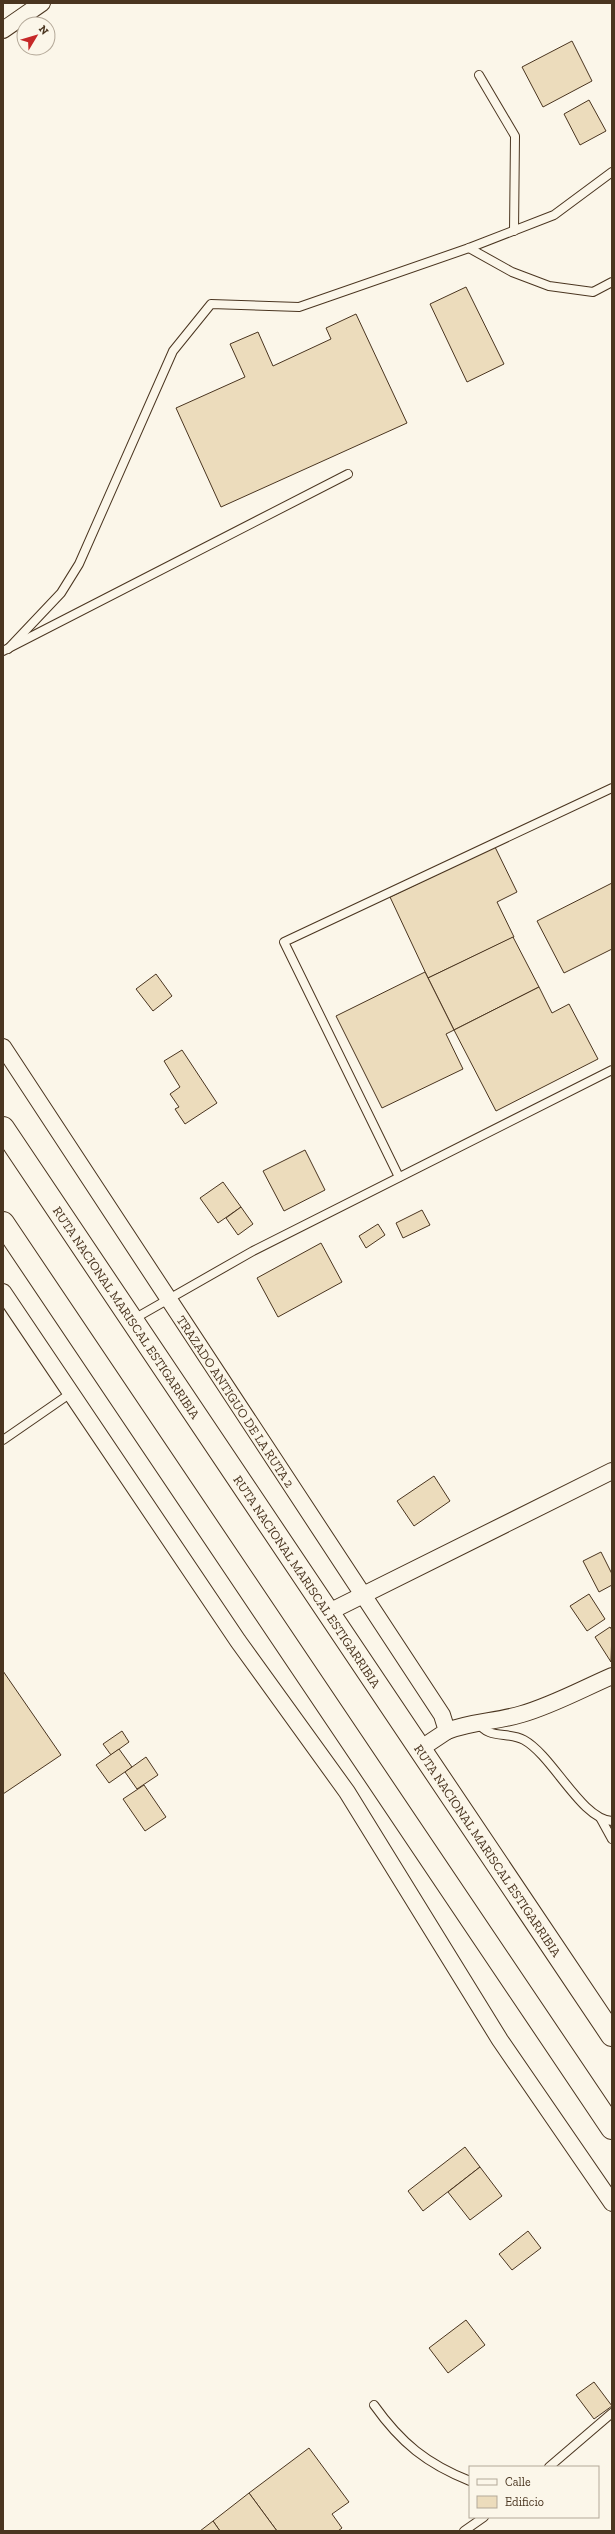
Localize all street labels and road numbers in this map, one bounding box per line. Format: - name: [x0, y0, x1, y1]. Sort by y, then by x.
- street label: RUTA NACIONAL MARISCAL ESTIGARRIBIA: [50, 1203, 204, 1422]
- street label: TRAZADO ANTIGUO DE LA RUTA 2: [174, 1313, 298, 1490]
- street label: RUTA NACIONAL MARISCAL ESTIGARRIBIA: [231, 1472, 384, 1691]
- street label: RUTA NACIONAL MARISCAL ESTIGARRIBIA: [411, 1741, 565, 1960]

